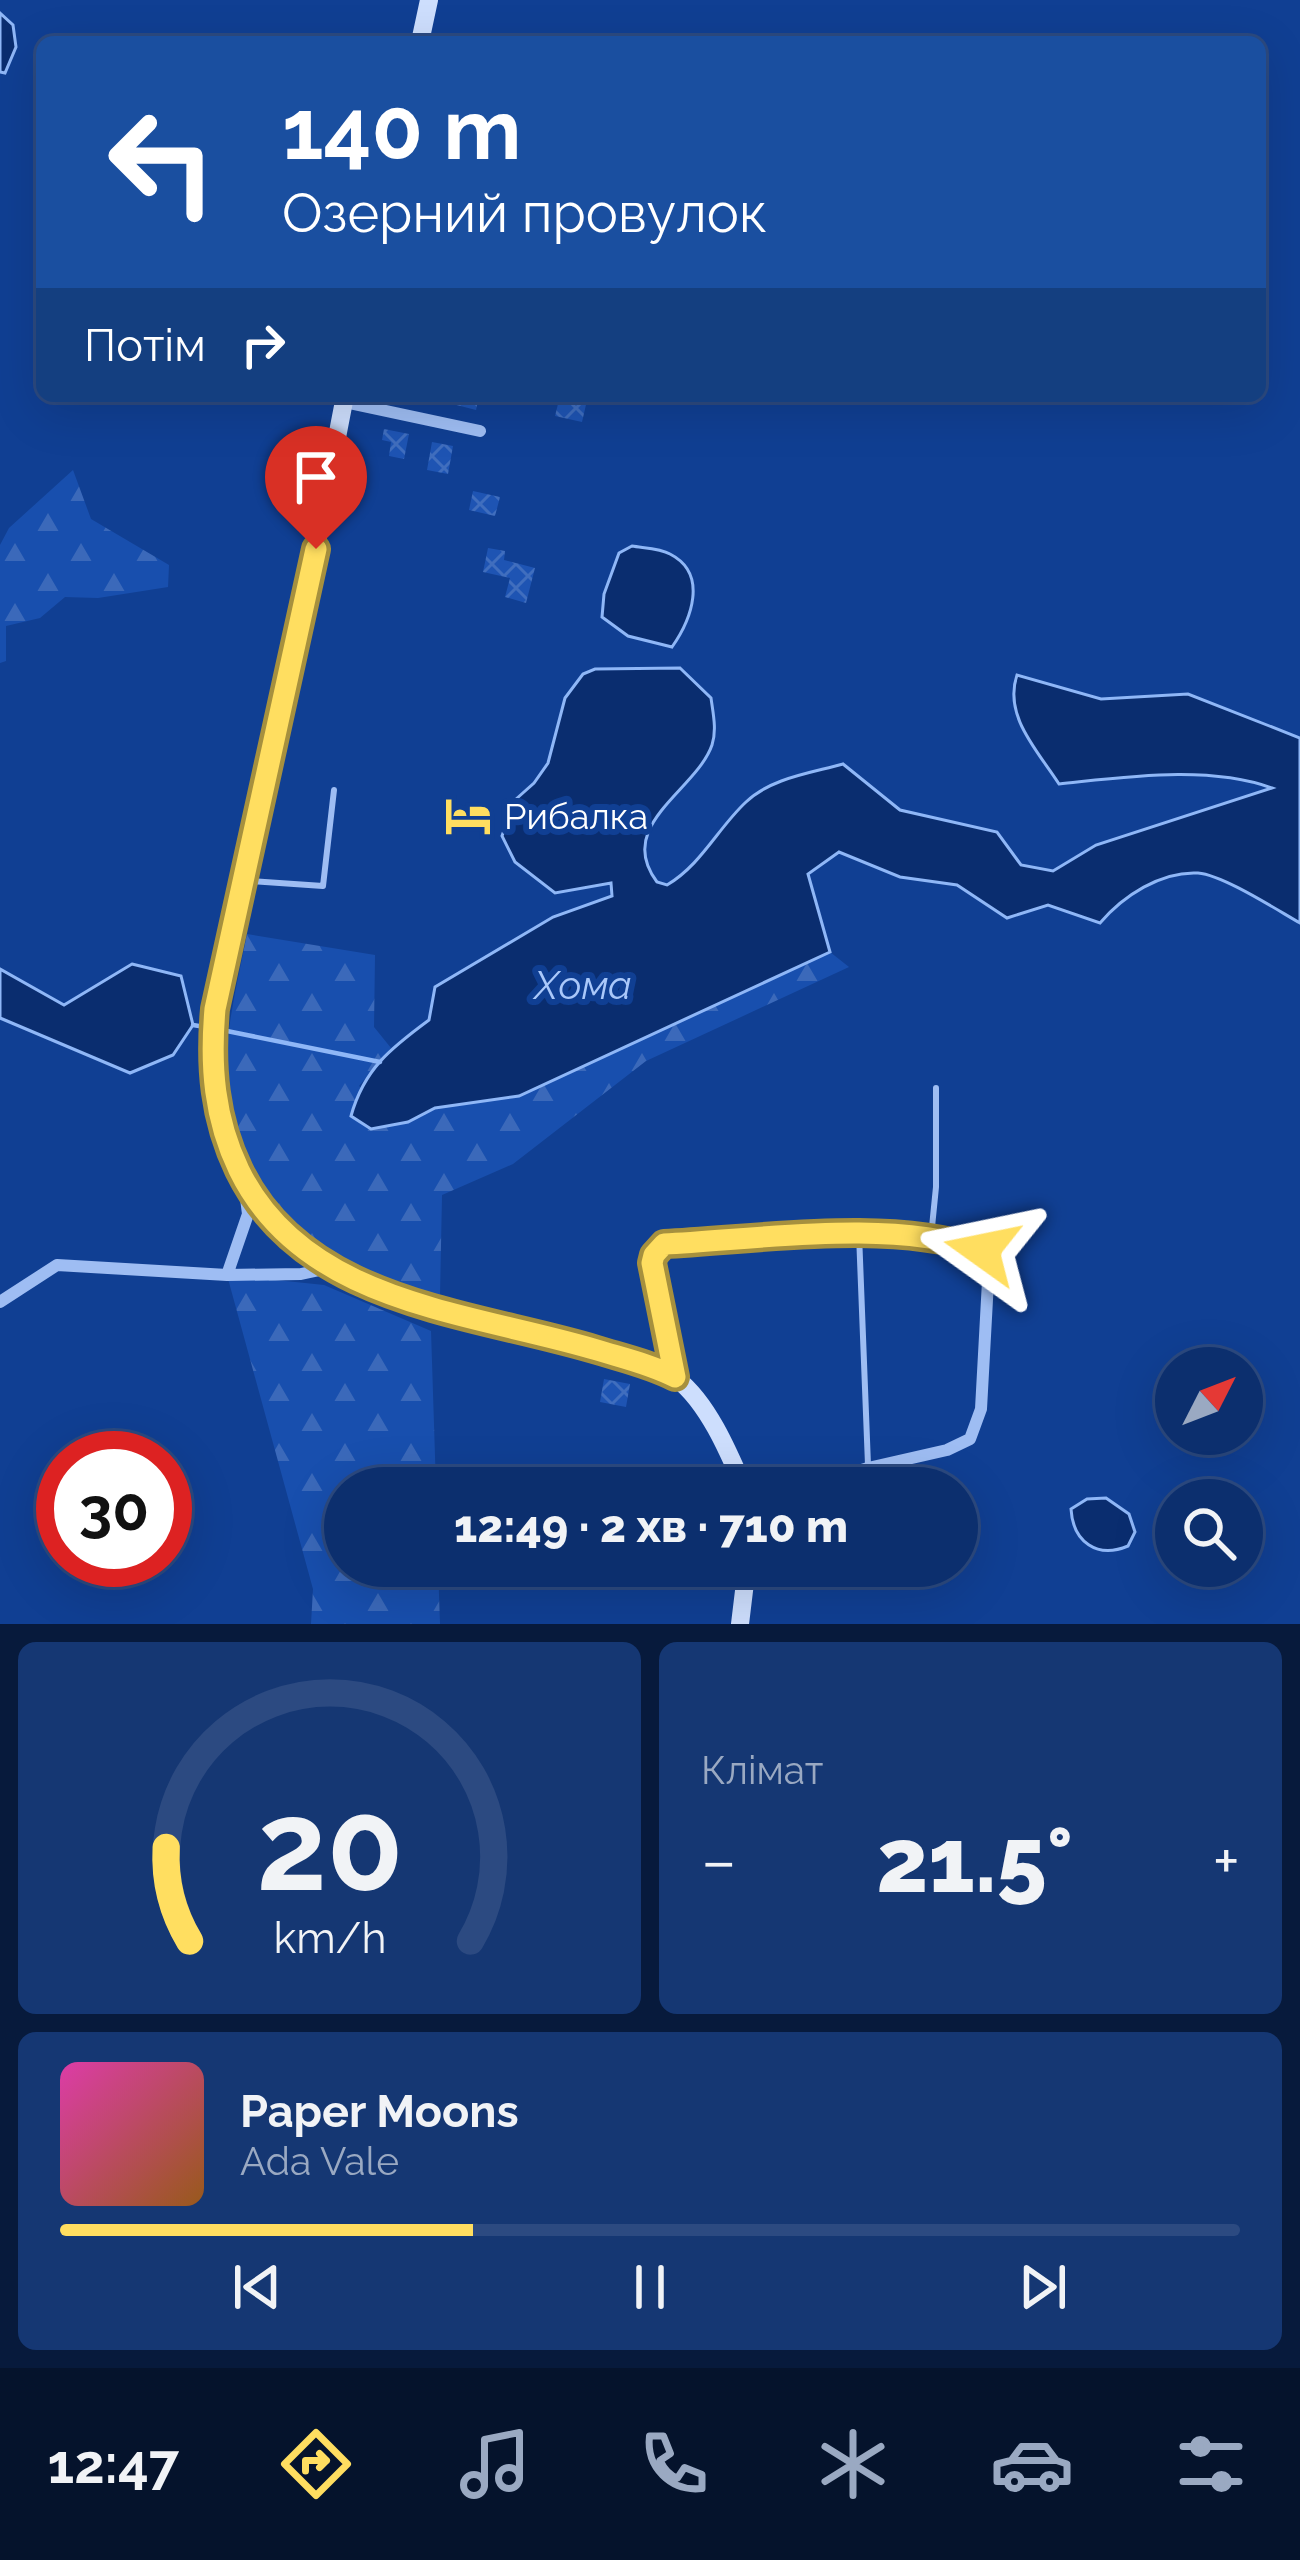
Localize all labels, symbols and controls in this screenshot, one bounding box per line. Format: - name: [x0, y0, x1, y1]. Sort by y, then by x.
- text: 140 m: [282, 80, 521, 179]
- icon: left: [84, 84, 240, 240]
- text: Озерний провулок: [282, 181, 767, 245]
- icon: right: [230, 312, 296, 378]
- text: Потім: [84, 319, 206, 372]
- pin: [265, 426, 367, 549]
- icon: arrive: [283, 444, 349, 510]
- hotel icon: Рибалка: [443, 791, 493, 841]
- place label: Рибалка: [504, 795, 648, 837]
- water label: Хома: [532, 962, 632, 1008]
- position arrow: [919, 1187, 1045, 1313]
- north arrow: [1155, 1347, 1263, 1455]
- map controls: [1155, 1347, 1263, 1587]
- speed limit sign: 30: [36, 1431, 192, 1587]
- button: search: [1155, 1479, 1263, 1587]
- text: 12:49 · 2 хв · 710 m: [454, 1500, 848, 1553]
- text: Клімат: [701, 1747, 823, 1793]
- text: 20: [256, 1773, 403, 1919]
- text: 21.5°: [876, 1807, 1073, 1913]
- text: −: [701, 1822, 737, 1899]
- text: +: [1213, 1822, 1240, 1899]
- text: km/h: [273, 1913, 386, 1963]
- text: Paper Moons: [240, 2085, 519, 2138]
- text: Ada Vale: [240, 2138, 399, 2184]
- icon: previous: [224, 2254, 290, 2320]
- icon: pause: [617, 2254, 683, 2320]
- icon: next: [1010, 2254, 1076, 2320]
- icon: directions: [274, 2422, 358, 2506]
- icon: music: [453, 2422, 537, 2506]
- icon: phone: [632, 2422, 716, 2506]
- icon: climate: [811, 2422, 895, 2506]
- icon: car: [990, 2422, 1074, 2506]
- icon: filters: [1169, 2422, 1253, 2506]
- text: 12:47: [47, 2432, 179, 2496]

